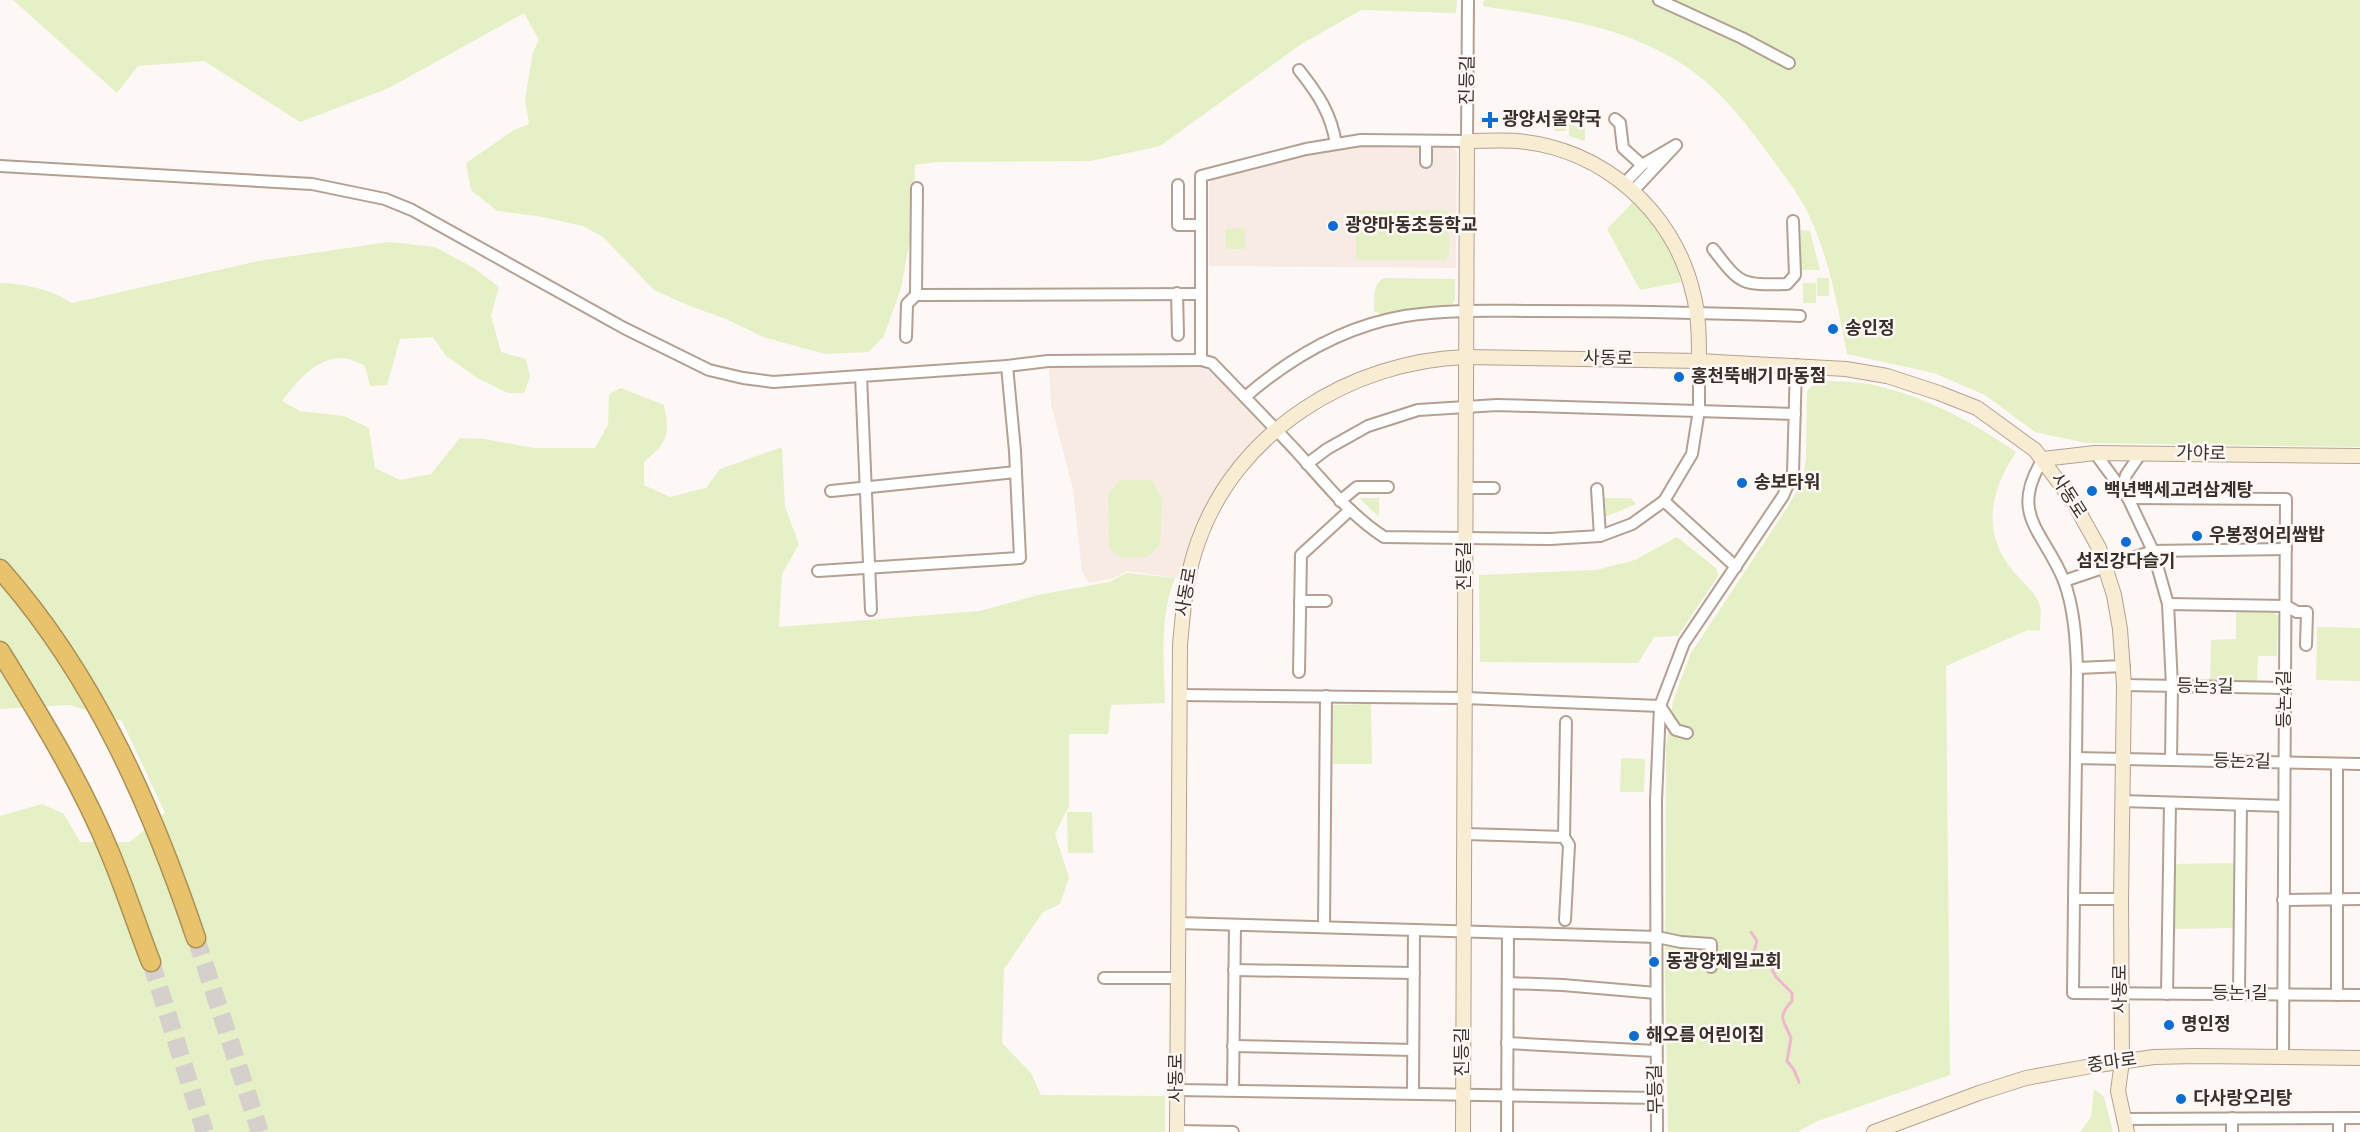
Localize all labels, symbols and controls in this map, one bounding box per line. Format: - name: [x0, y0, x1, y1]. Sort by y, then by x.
- street label: 진등길: [1458, 55, 1477, 105]
- place label: 광양서울약국: [1502, 110, 1601, 129]
- marker: 광양서울약국: [1483, 113, 1497, 127]
- place label: 광양마동초등학교: [1345, 215, 1477, 235]
- marker: 광양마동초등학교: [1326, 219, 1340, 233]
- place label: 송인정: [1845, 319, 1895, 338]
- marker: 송인정: [1826, 322, 1840, 336]
- street label: 사동로: [1583, 349, 1633, 368]
- place label: 홍천뚝배기 마동점: [1691, 366, 1826, 386]
- marker: 홍천뚝배기 마동점: [1672, 370, 1686, 384]
- street label: 가야로: [2176, 443, 2226, 463]
- street label: 사동로: [2047, 470, 2090, 522]
- place label: 송보타워: [1754, 473, 1820, 492]
- marker: 송보타워: [1735, 476, 1749, 490]
- place label: 백년백세고려삼계탕: [2104, 481, 2253, 500]
- marker: 백년백세고려삼계탕: [2085, 484, 2099, 498]
- place label: 우봉정어리쌈밥: [2209, 526, 2325, 545]
- marker: 우봉정어리쌈밥: [2190, 529, 2204, 543]
- marker: 섬진강다슬기: [2119, 535, 2133, 549]
- street label: 진등길: [1455, 541, 1474, 591]
- place label: 섬진강다슬기: [2076, 552, 2176, 571]
- street label: 사동로: [1173, 566, 1200, 618]
- street label: 등논4길: [2275, 670, 2294, 728]
- street label: 등논3길: [2176, 677, 2234, 696]
- street label: 등논2길: [2213, 751, 2271, 772]
- place label: 동광양제일교회: [1666, 952, 1782, 971]
- marker: 동광양제일교회: [1647, 955, 1661, 969]
- street label: 사동로: [2111, 964, 2130, 1014]
- street label: 등논1길: [2212, 984, 2268, 1003]
- place label: 명인정: [2181, 1015, 2231, 1034]
- marker: 명인정: [2162, 1018, 2176, 1032]
- place label: 해오름 어린이집: [1646, 1026, 1765, 1045]
- street label: 진등길: [1453, 1027, 1472, 1077]
- marker: 해오름 어린이집: [1627, 1029, 1641, 1043]
- street label: 중마로: [2086, 1050, 2138, 1075]
- street label: 사동로: [1167, 1053, 1186, 1103]
- street label: 무등길: [1646, 1064, 1665, 1114]
- place label: 다사랑오리탕: [2193, 1089, 2293, 1108]
- marker: 다사랑오리탕: [2174, 1092, 2188, 1106]

